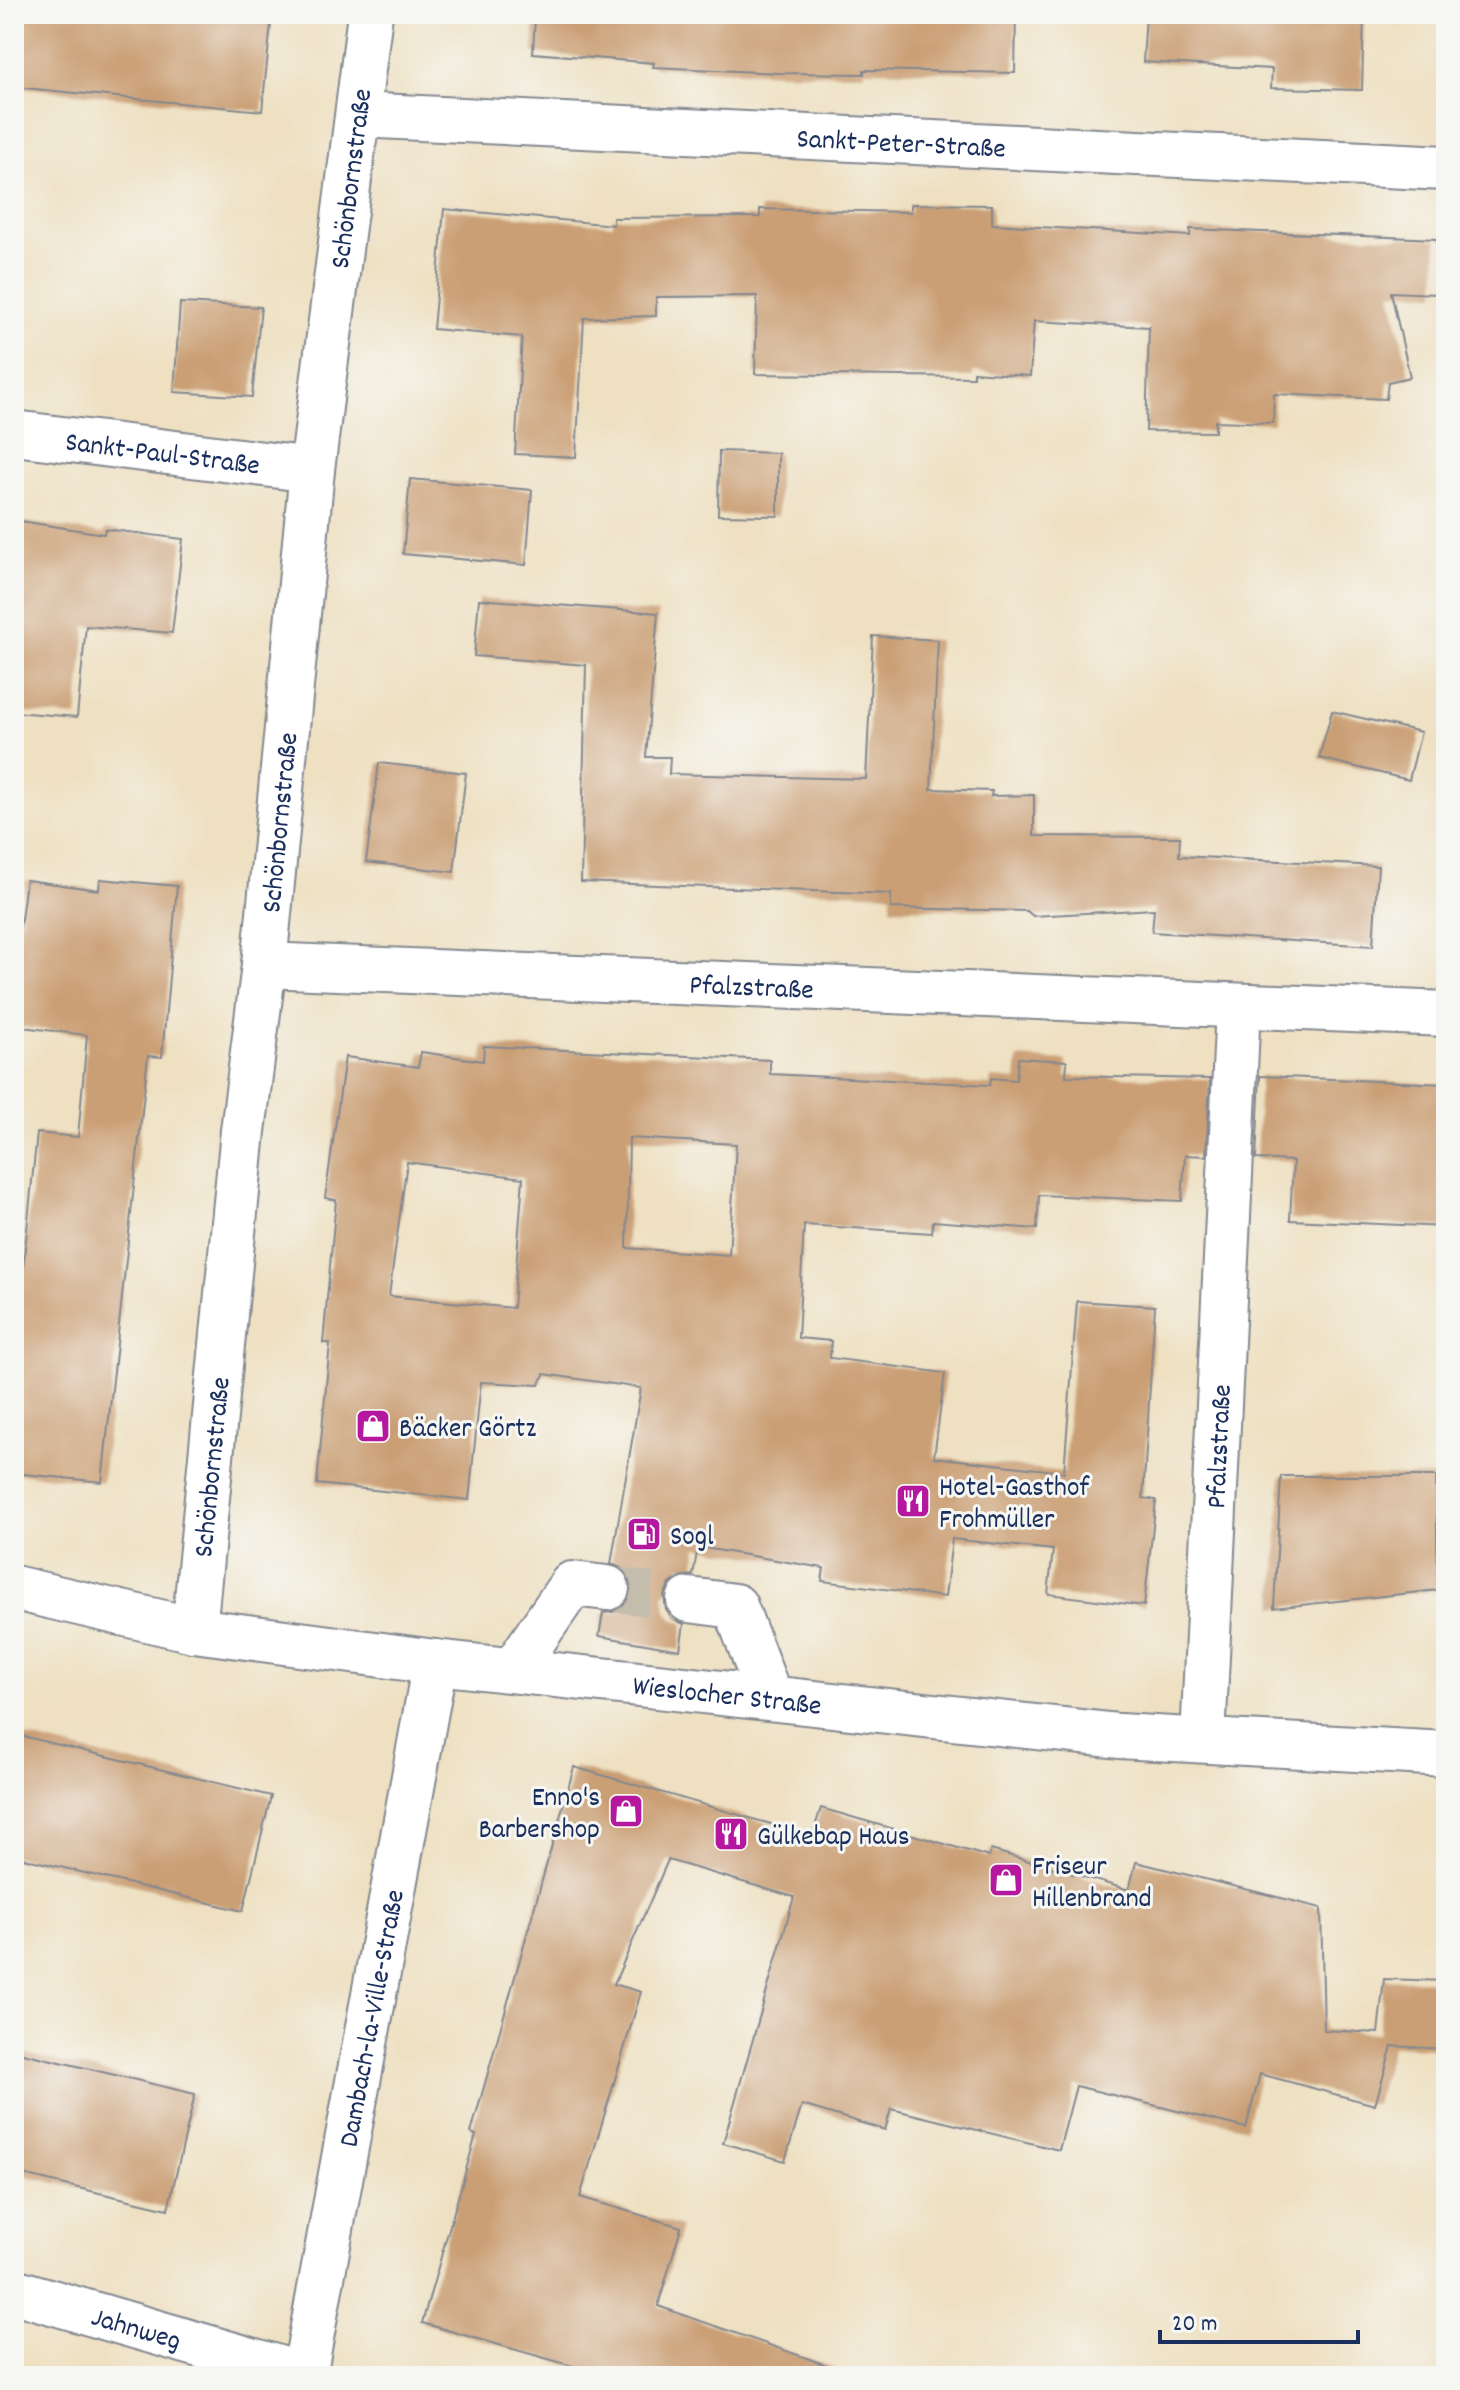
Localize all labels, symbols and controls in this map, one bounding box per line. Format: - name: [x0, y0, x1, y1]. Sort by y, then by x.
- street label: Schönbornstraße: [323, 87, 385, 271]
- street label: Sankt-Peter-Straße: [796, 121, 1007, 172]
- street label: Sankt-Paul-Straße: [63, 425, 262, 488]
- street label: Schönbornstraße: [254, 731, 311, 915]
- street label: Pfalzstraße: [688, 968, 814, 1013]
- street label: Schönbornstraße: [186, 1375, 244, 1559]
- street label: Pfalzstraße: [1199, 1384, 1245, 1510]
- shop icon: Bäcker Görtz: [354, 1407, 392, 1445]
- place label: Bäcker Görtz: [399, 1411, 536, 1451]
- place label: Hotel-Gasthof Frohmüller: [939, 1470, 1090, 1542]
- restaurant icon: Hotel-Gasthof Frohmüller: [894, 1482, 932, 1520]
- fuel station icon: Sogl: [625, 1515, 663, 1553]
- place label: Sogl: [670, 1519, 714, 1559]
- street label: Wieslocher Straße: [630, 1669, 823, 1729]
- place label: Enno's Barbershop: [478, 1780, 600, 1852]
- shop icon: Enno's Barbershop: [607, 1792, 645, 1830]
- restaurant icon: Gülkebap Haus: [712, 1815, 750, 1853]
- place label: Gülkebap Haus: [757, 1819, 910, 1859]
- place label: Friseur Hillenbrand: [1032, 1849, 1152, 1921]
- shop icon: Friseur Hillenbrand: [987, 1861, 1025, 1899]
- street label: Dambach-la-Ville-Straße: [331, 1887, 418, 2151]
- scale bar: [1160, 2294, 1358, 2344]
- street label: Jahnweg: [86, 2300, 185, 2364]
- text: 20 m: [1172, 2308, 1218, 2342]

